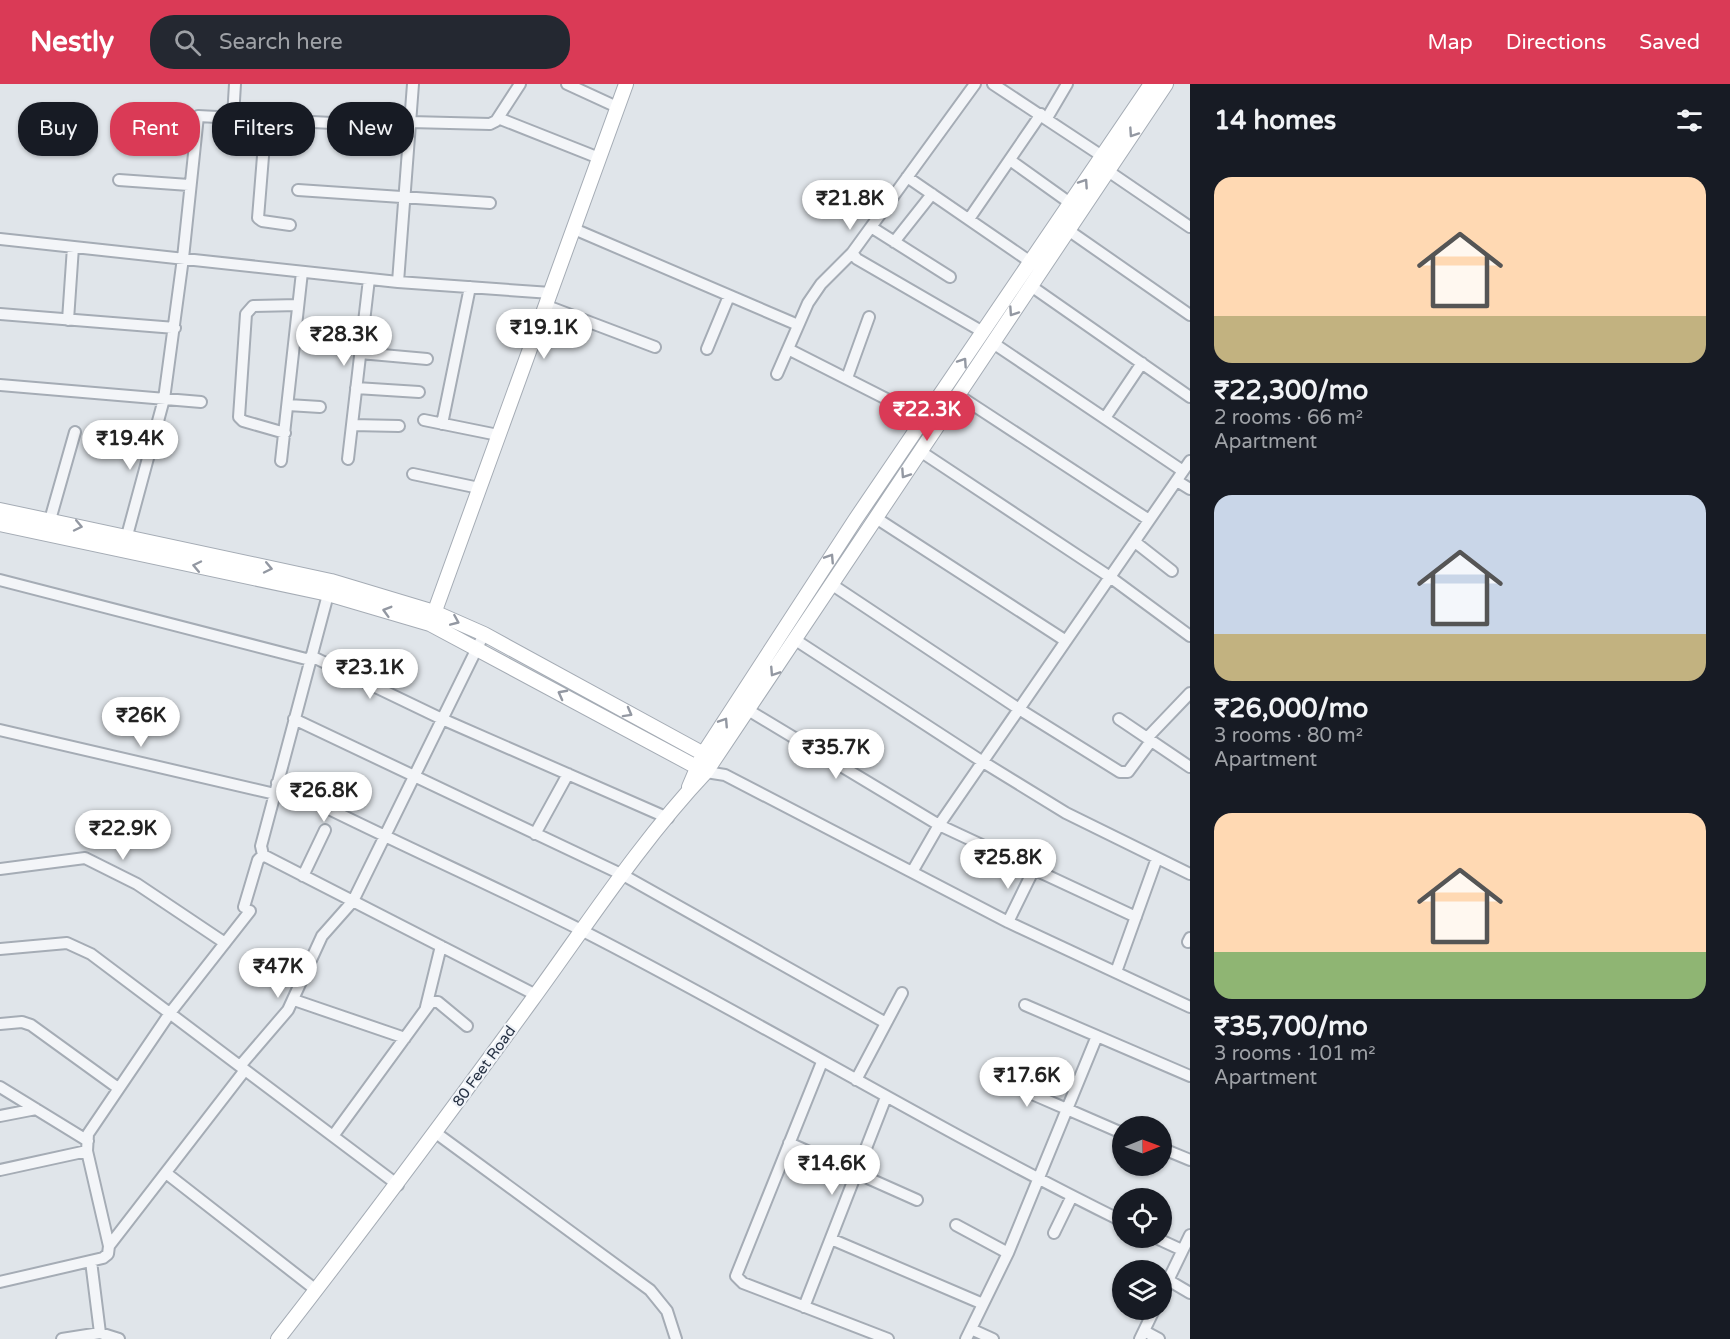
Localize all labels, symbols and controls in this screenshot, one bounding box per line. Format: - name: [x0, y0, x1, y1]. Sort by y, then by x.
- search box: [150, 15, 570, 69]
- text: Nestly: [30, 25, 114, 59]
- icon: search: [171, 26, 204, 59]
- text: Search here: [219, 29, 343, 55]
- text: Map: [1427, 30, 1473, 55]
- text: Directions: [1506, 30, 1606, 55]
- text: Saved: [1639, 30, 1700, 55]
- chip: Buy: [18, 102, 98, 156]
- chip: Rent: [110, 102, 200, 156]
- chip: Filters: [212, 102, 315, 156]
- chip: New: [327, 102, 414, 156]
- icon: filters: [1673, 104, 1706, 137]
- text: 14 homes: [1214, 105, 1336, 136]
- one-way arrow: [1130, 126, 1141, 137]
- one-way arrow: [1077, 178, 1088, 189]
- pin: ₹21.8K: [801, 180, 899, 231]
- text: ₹21.8K: [816, 187, 884, 211]
- icon: home: [1406, 216, 1514, 324]
- one-way arrow: [1009, 306, 1021, 316]
- pin: ₹19.1K: [495, 309, 593, 360]
- pin: ₹28.3K: [295, 316, 393, 367]
- text: ₹19.1K: [510, 316, 578, 340]
- text: ₹28.3K: [310, 323, 378, 347]
- one-way arrow: [956, 357, 967, 368]
- text: ₹22,300/mo: [1214, 375, 1368, 406]
- pin: ₹22.3K: [878, 391, 976, 442]
- text: ₹22.3K: [893, 398, 961, 422]
- text: 2 rooms · 66 m²: [1214, 406, 1363, 430]
- pin: ₹19.4K: [81, 420, 179, 471]
- text: ₹19.4K: [96, 427, 164, 451]
- text: Apartment: [1214, 430, 1317, 454]
- one-way arrow: [901, 467, 912, 478]
- one-way arrow: [72, 519, 82, 532]
- icon: home: [1406, 534, 1514, 642]
- one-way arrow: [823, 554, 835, 564]
- one-way arrow: [192, 560, 202, 573]
- one-way arrow: [263, 560, 273, 573]
- one-way arrow: [382, 606, 393, 618]
- one-way arrow: [449, 614, 460, 626]
- pin: ₹23.1K: [321, 649, 419, 700]
- text: ₹23.1K: [336, 656, 404, 680]
- one-way arrow: [770, 665, 781, 676]
- one-way arrow: [558, 690, 569, 701]
- text: ₹26,000/mo: [1214, 693, 1368, 724]
- pin: ₹26K: [105, 697, 177, 748]
- text: ₹26K: [116, 704, 166, 728]
- one-way arrow: [621, 706, 632, 717]
- one-way arrow: [717, 718, 728, 729]
- text: 3 rooms · 80 m²: [1214, 724, 1363, 748]
- pin: ₹35.7K: [787, 729, 885, 780]
- text: ₹35.7K: [802, 736, 870, 760]
- text: Apartment: [1214, 748, 1317, 772]
- pin: ₹26.8K: [275, 772, 373, 823]
- text: ₹26.8K: [290, 779, 358, 803]
- pin: ₹22.9K: [74, 810, 172, 861]
- text: ₹22.9K: [89, 817, 157, 841]
- pin: ₹25.8K: [959, 839, 1057, 890]
- text: ₹25.8K: [974, 846, 1042, 870]
- icon: home: [1406, 852, 1514, 960]
- pin: ₹47K: [242, 948, 314, 999]
- text: ₹47K: [253, 955, 303, 979]
- text: ₹35,700/mo: [1214, 1011, 1368, 1042]
- street label: 80 Feet Road: [449, 1022, 519, 1110]
- text: 3 rooms · 101 m²: [1214, 1042, 1376, 1066]
- pin: ₹17.6K: [978, 1057, 1076, 1108]
- text: ₹17.6K: [994, 1064, 1060, 1088]
- text: Apartment: [1214, 1066, 1317, 1090]
- north arrow: [1112, 1116, 1172, 1176]
- map controls: [1112, 1116, 1172, 1320]
- pin: ₹14.6K: [783, 1145, 881, 1196]
- text: ₹14.6K: [798, 1152, 866, 1176]
- button: locate: [1112, 1188, 1172, 1248]
- button: layers: [1112, 1260, 1172, 1320]

